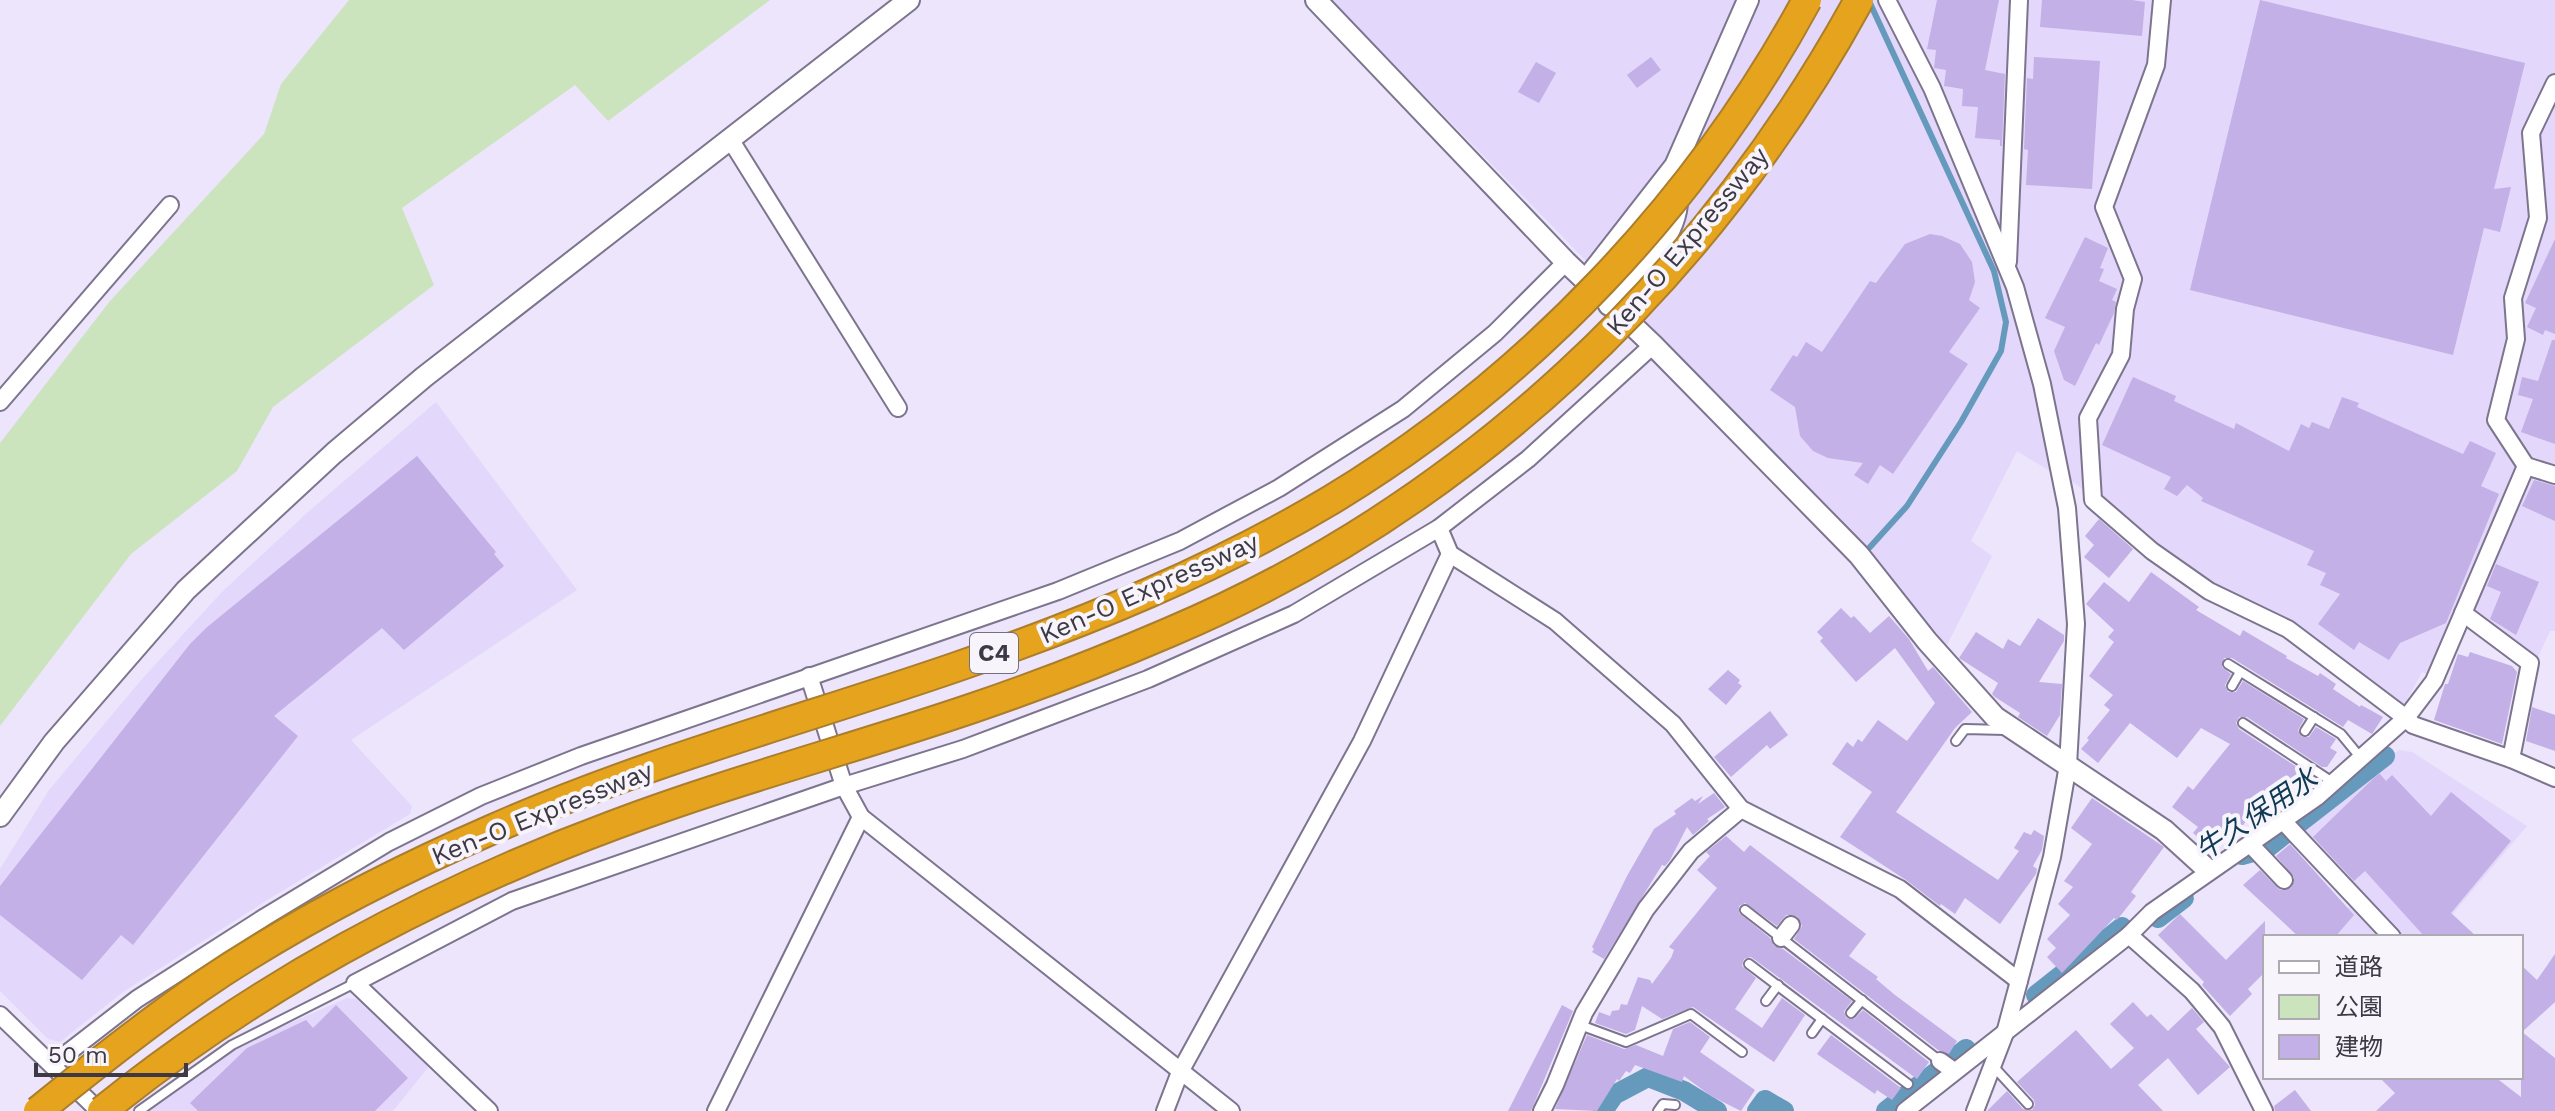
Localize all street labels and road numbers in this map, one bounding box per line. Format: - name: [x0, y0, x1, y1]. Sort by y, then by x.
- street label: Ken-O Expressway: [1600, 141, 1775, 341]
- street label: Ken-O Expressway: [1035, 526, 1263, 650]
- road number: C4: [970, 633, 1018, 673]
- street label: Ken-O Expressway: [427, 755, 658, 871]

